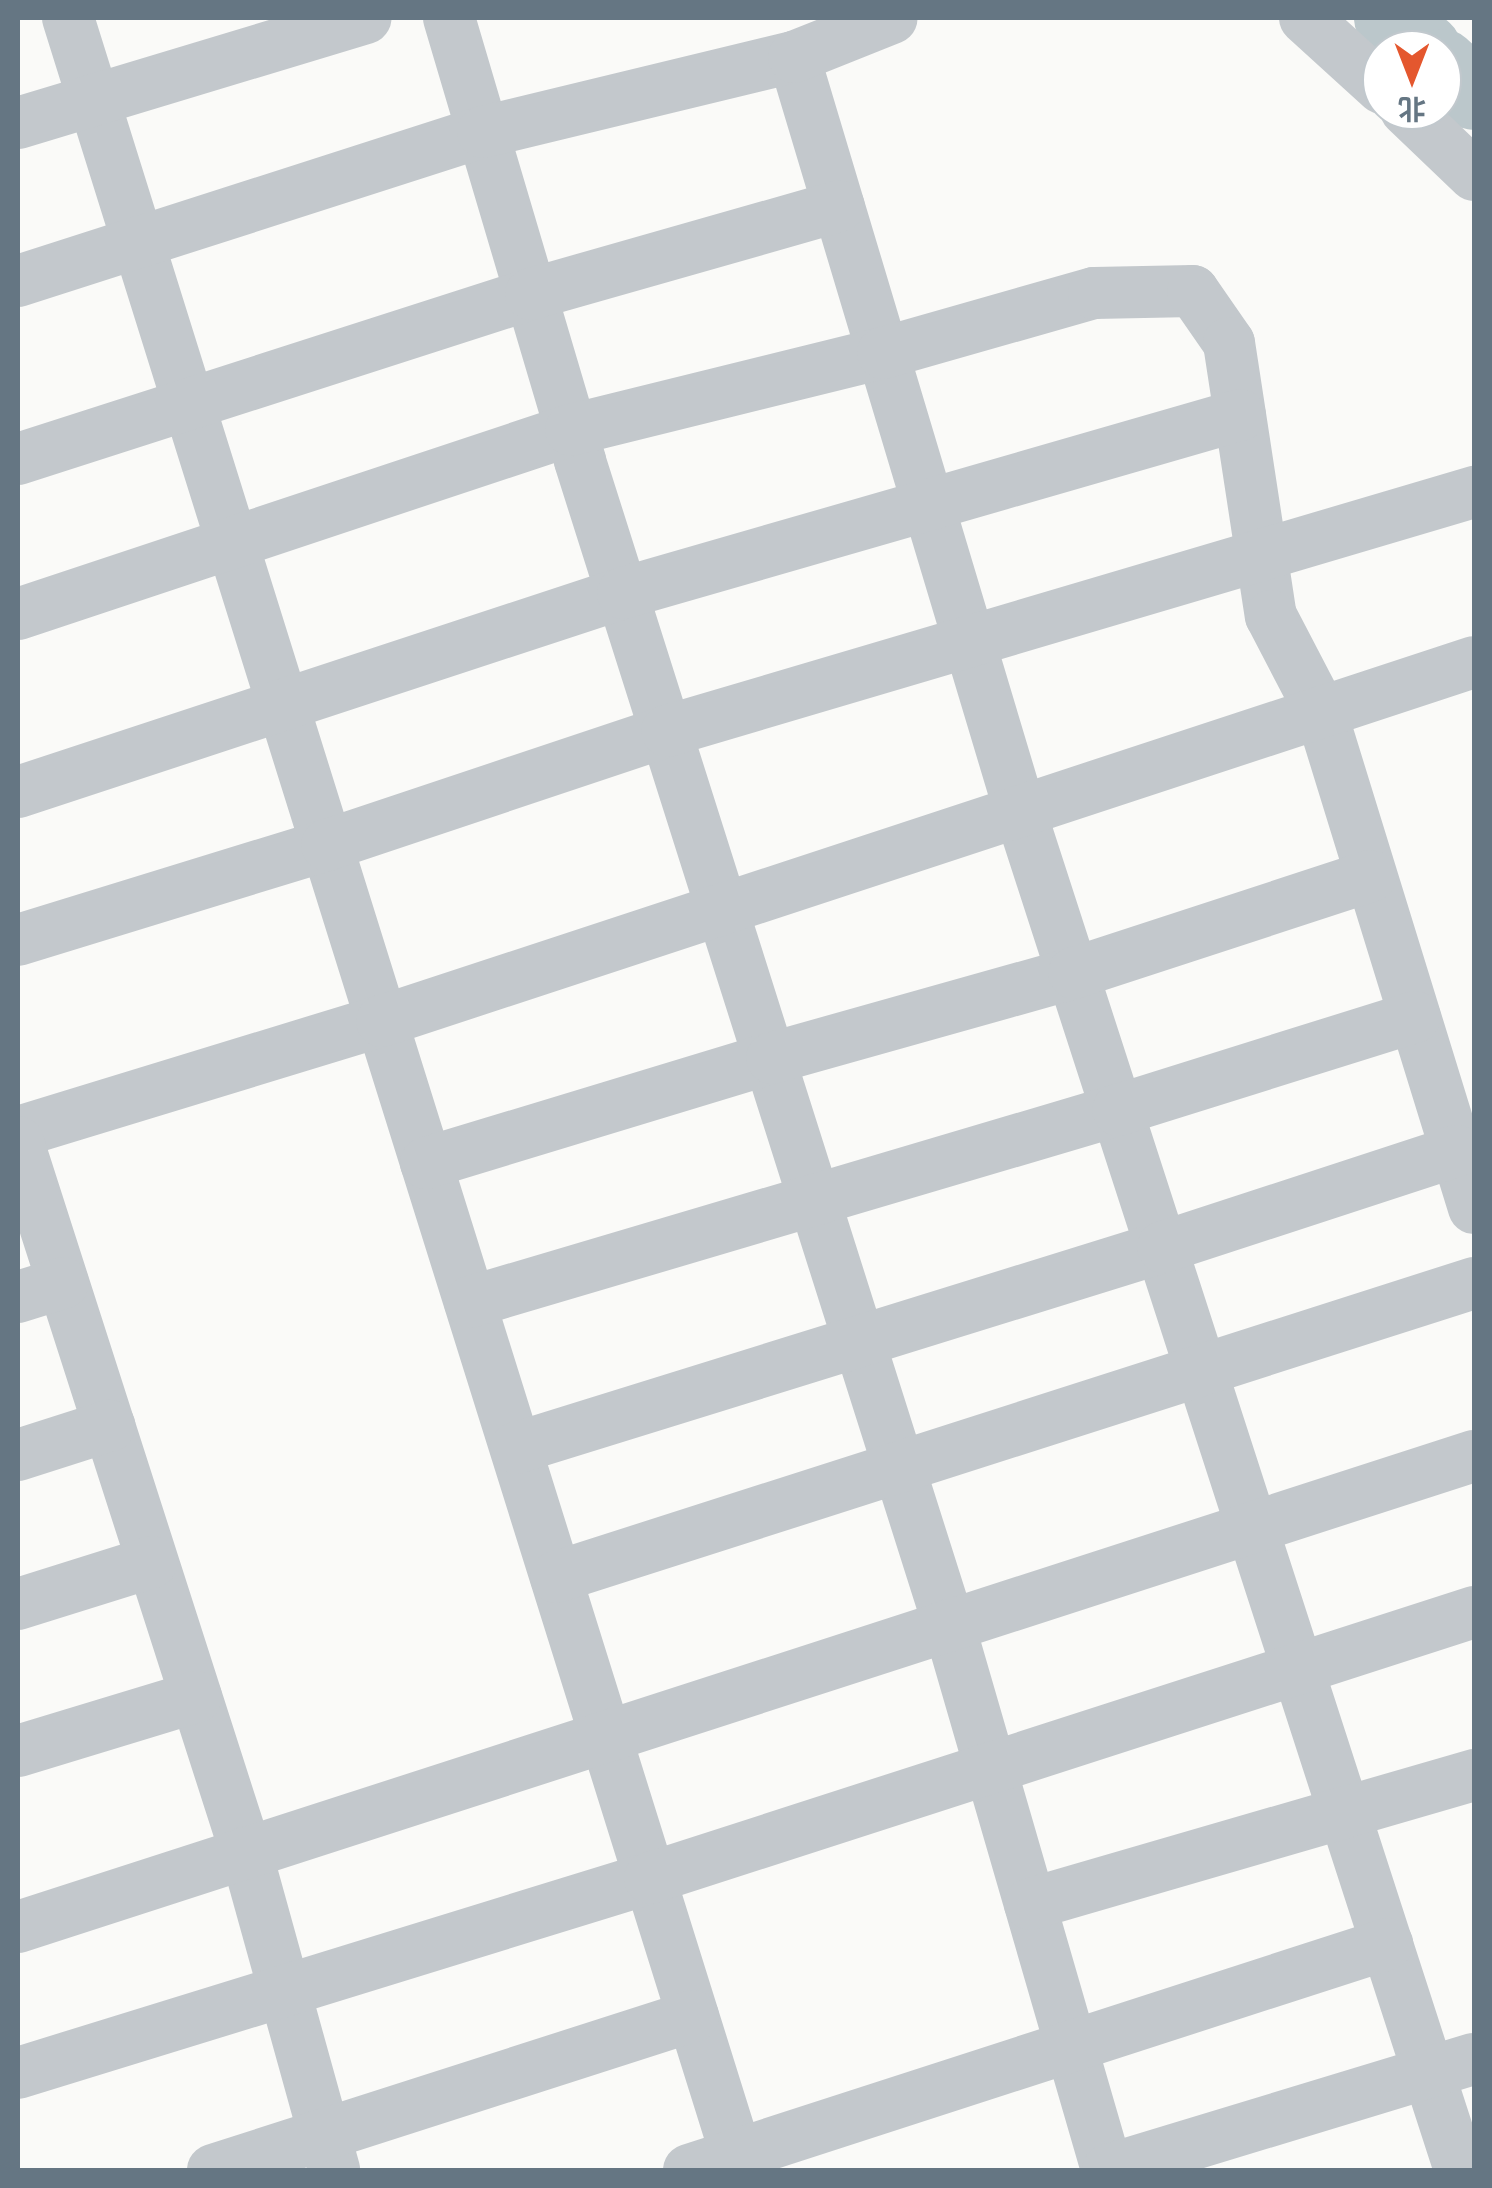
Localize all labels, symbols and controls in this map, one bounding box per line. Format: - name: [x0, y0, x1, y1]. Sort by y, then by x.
- north arrow: [1362, 30, 1462, 130]
- text: 北: [1398, 92, 1426, 125]

